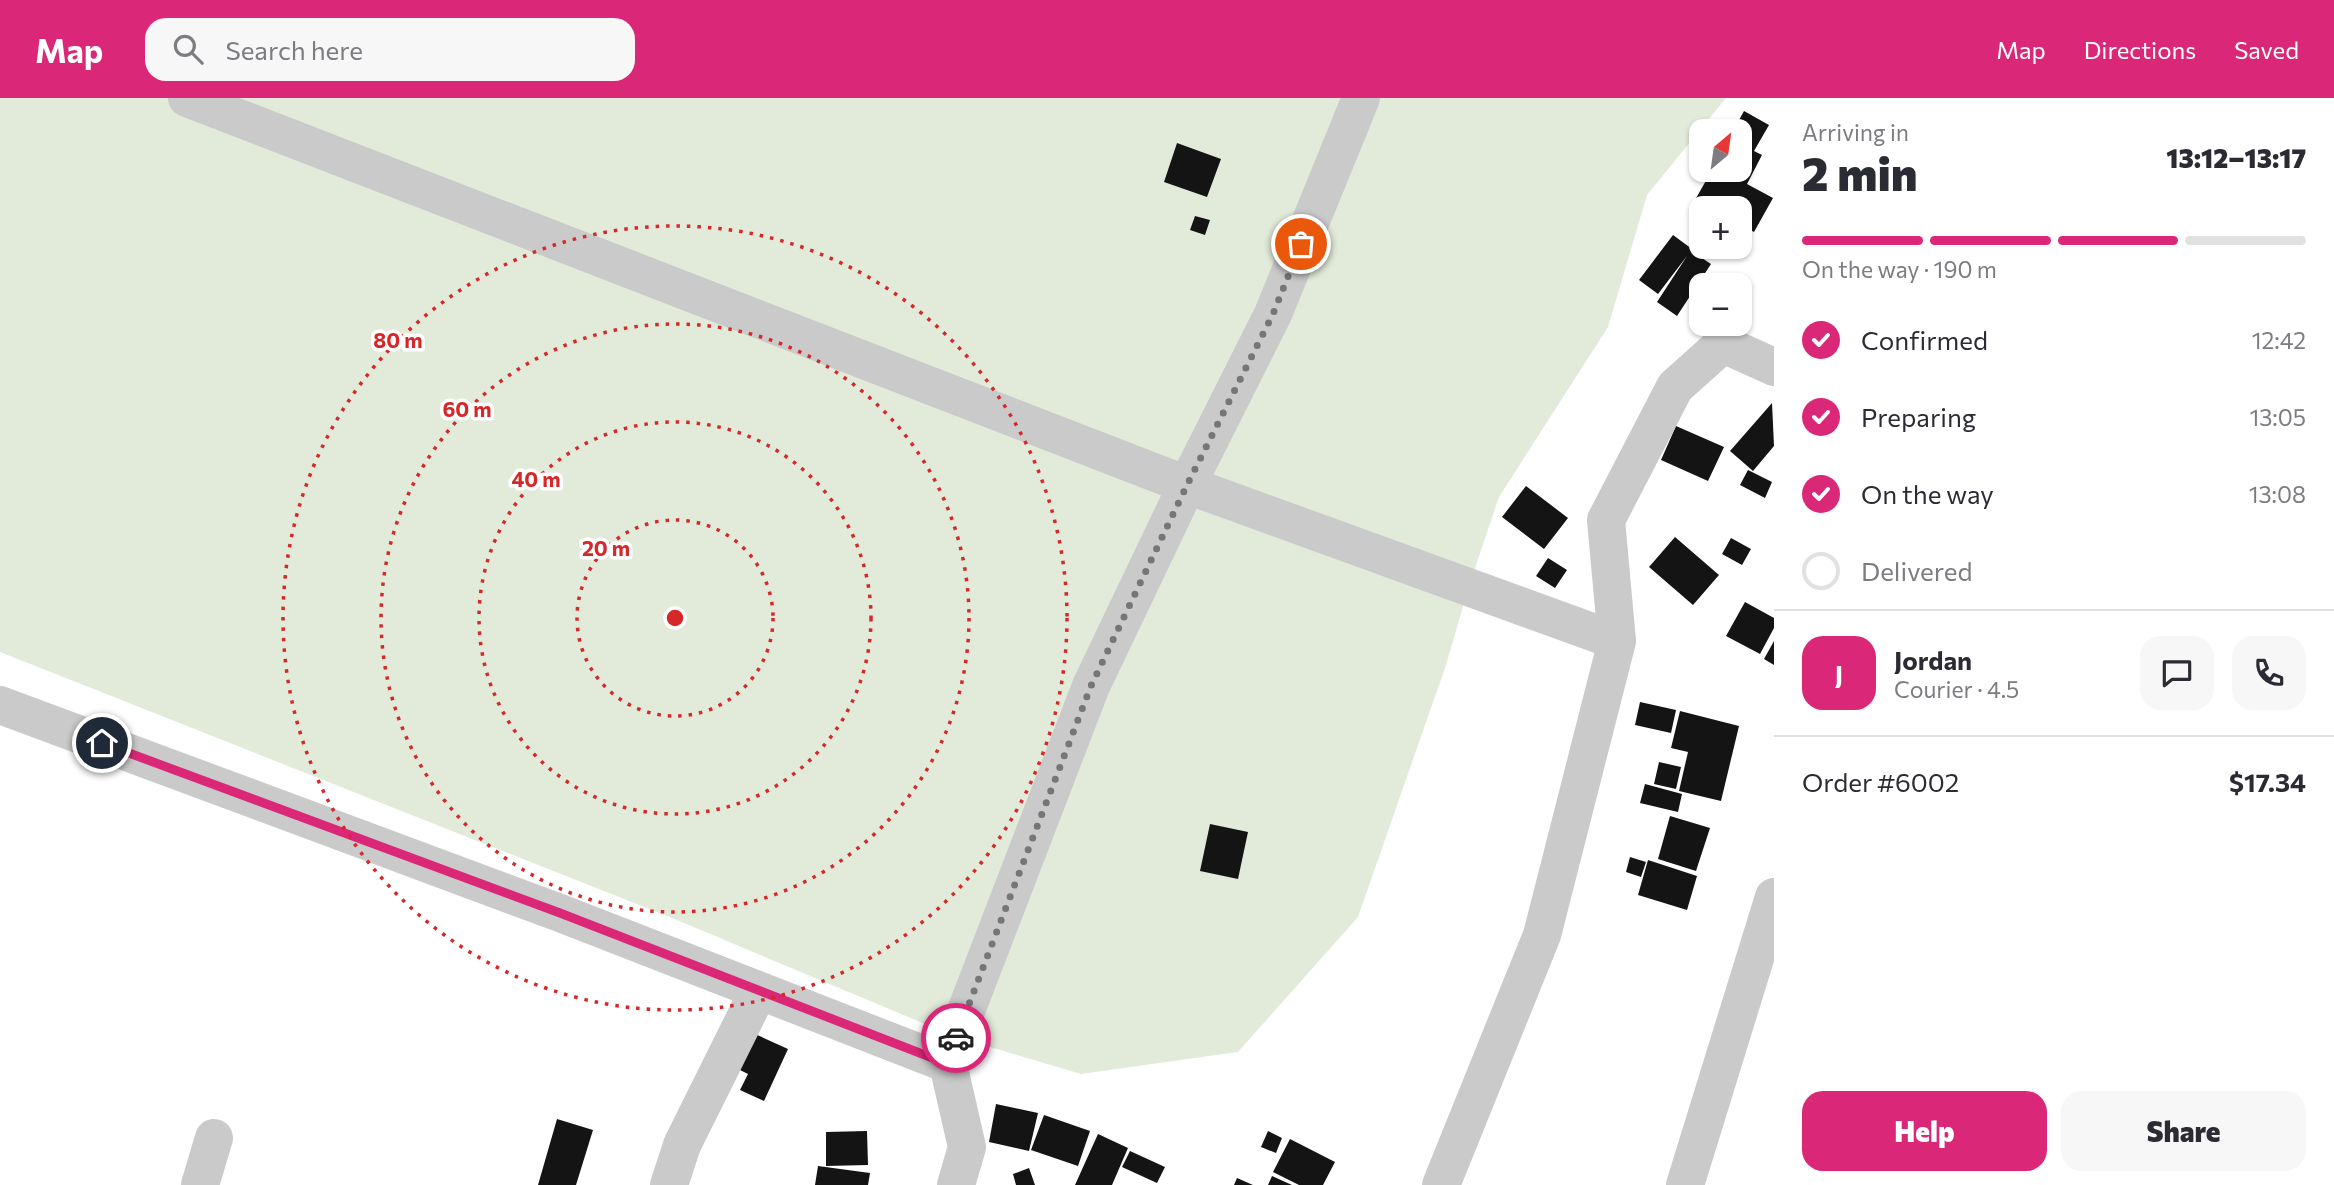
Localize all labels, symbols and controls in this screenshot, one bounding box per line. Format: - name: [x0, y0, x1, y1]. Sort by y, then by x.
- search box: [145, 18, 635, 81]
- text: Map: [35, 29, 103, 70]
- icon: search: [169, 30, 207, 68]
- text: Search here: [225, 34, 363, 65]
- text: Map: [1996, 35, 2046, 64]
- text: Directions: [2084, 35, 2196, 64]
- text: Saved: [2234, 35, 2299, 64]
- text: Arriving in: [1802, 118, 1909, 146]
- north arrow: [1689, 119, 1752, 182]
- map controls: [1689, 119, 1752, 336]
- text: 13:12–13:17: [2166, 142, 2306, 173]
- text: 2 min: [1802, 144, 1918, 200]
- button: +: [1689, 196, 1752, 259]
- pin: [1271, 214, 1331, 274]
- icon: bag: [1282, 225, 1320, 263]
- text: On the way · 190 m: [1802, 255, 1997, 283]
- button: −: [1689, 273, 1752, 336]
- icon: check: [1802, 321, 1840, 359]
- text: Confirmed: [1861, 324, 1988, 355]
- text: 12:42: [2252, 326, 2306, 354]
- text: 80 m: [373, 327, 423, 352]
- text: 60 m: [442, 396, 492, 421]
- icon: check: [1802, 398, 1840, 436]
- text: Preparing: [1861, 401, 1976, 432]
- text: 13:05: [2249, 403, 2306, 431]
- text: 40 m: [511, 466, 561, 491]
- icon: check: [1802, 475, 1840, 513]
- text: On the way: [1861, 478, 1994, 509]
- text: 13:08: [2249, 480, 2306, 508]
- text: 20 m: [582, 535, 630, 560]
- text: Delivered: [1861, 555, 1972, 586]
- centre of rings: [663, 606, 687, 630]
- button: chat: [2140, 636, 2214, 710]
- button: phone: [2232, 636, 2306, 710]
- text: Jordan: [1894, 644, 1972, 675]
- text: J: [1835, 658, 1843, 689]
- text: Courier · 4.5: [1894, 675, 2019, 703]
- pin: [72, 713, 132, 773]
- icon: home: [83, 724, 121, 762]
- text: Order #6002: [1802, 766, 1959, 797]
- text: $17.34: [2229, 766, 2306, 797]
- courier: [921, 1003, 991, 1073]
- icon: car: [937, 1019, 975, 1057]
- button: Help: [1802, 1091, 2047, 1171]
- button: Share: [2061, 1091, 2306, 1171]

